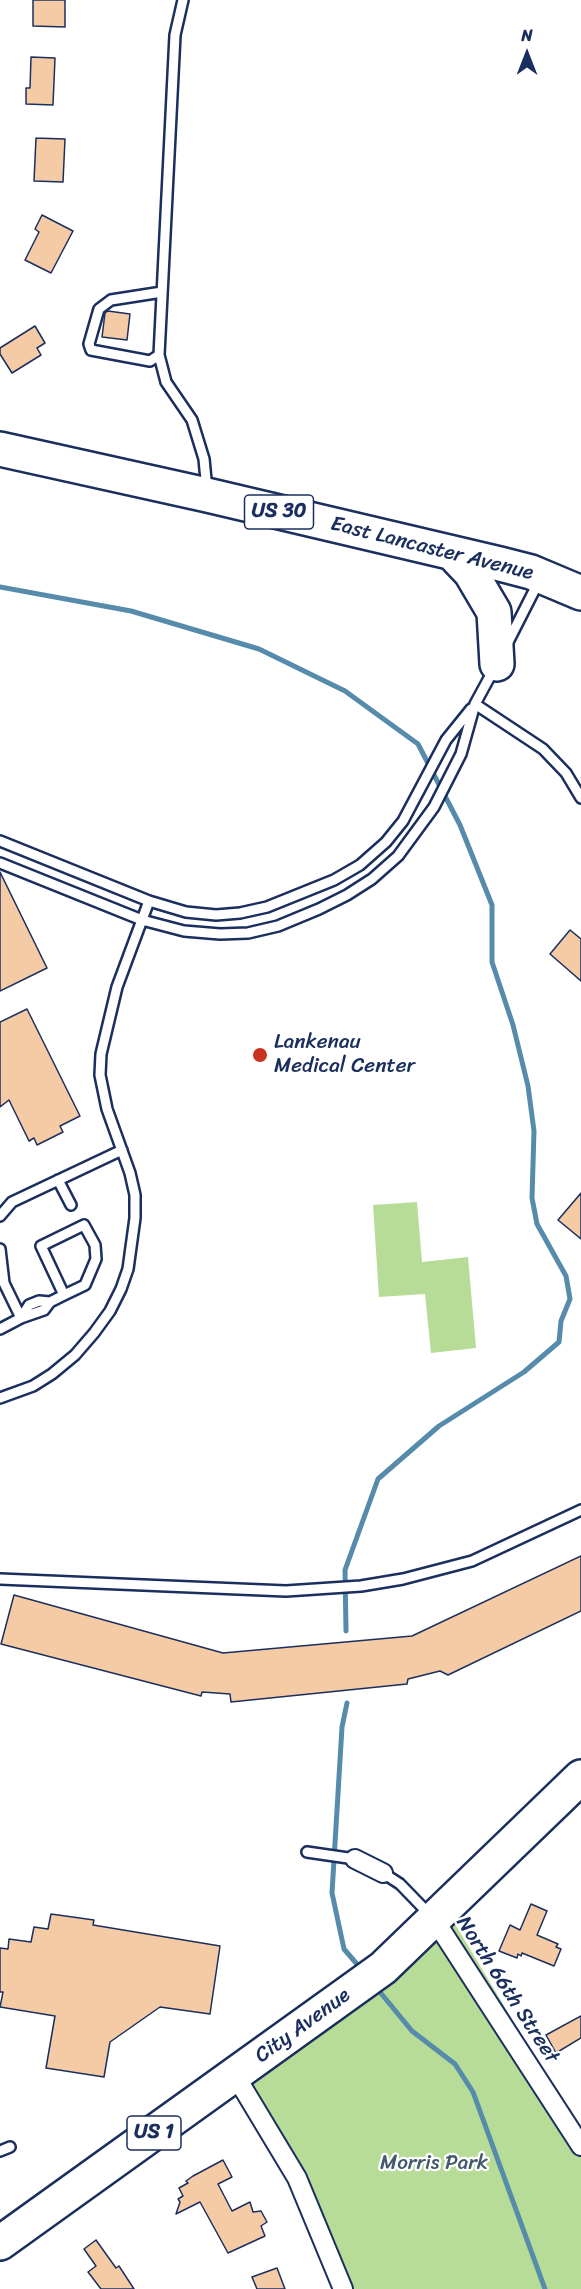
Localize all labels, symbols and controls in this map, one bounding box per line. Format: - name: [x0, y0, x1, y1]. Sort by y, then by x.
- text: N: [521, 21, 533, 50]
- north arrow: [497, 24, 557, 84]
- road number: US 30: [244, 495, 314, 529]
- street label: East Lancaster Avenue: [328, 512, 536, 586]
- place label: Lankenau Medical Center: [274, 1030, 415, 1080]
- marker: Lankenau Medical Center: [251, 1046, 269, 1064]
- street label: North 66th Street: [450, 1912, 564, 2068]
- street label: City Avenue: [251, 1983, 355, 2069]
- road number: US 1: [127, 2116, 181, 2150]
- park label: Morris Park: [380, 2151, 488, 2177]

